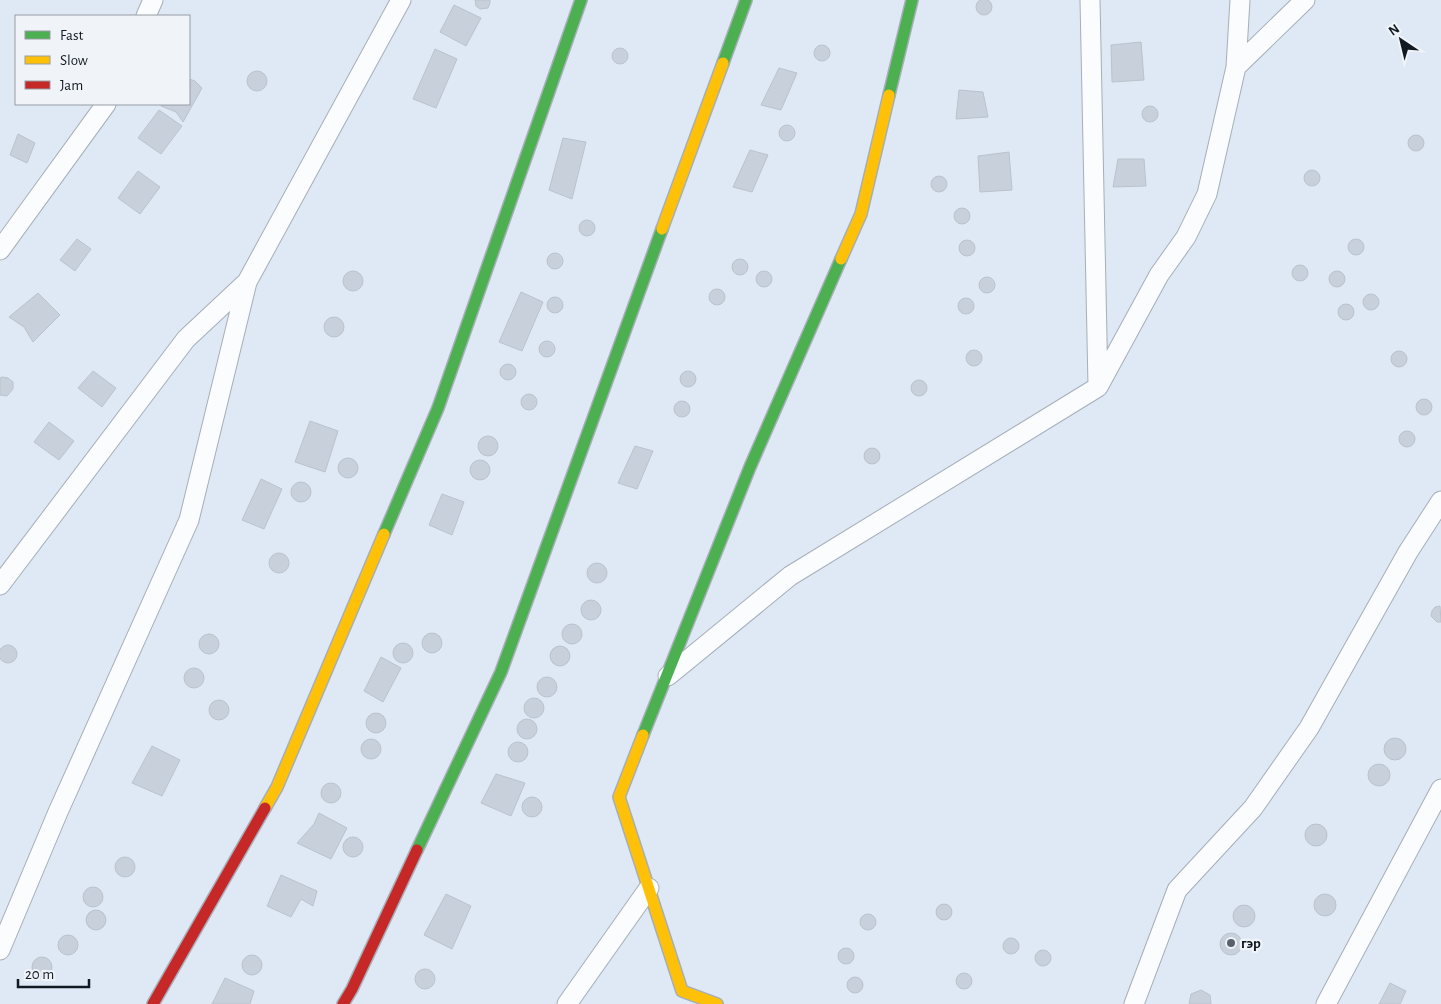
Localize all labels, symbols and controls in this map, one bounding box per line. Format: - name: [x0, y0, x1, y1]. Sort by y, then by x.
- legend: [15, 15, 190, 105]
- north arrow: [1376, 15, 1426, 65]
- text: N: [1386, 22, 1402, 39]
- text: Fast: [60, 28, 84, 43]
- text: Slow: [60, 53, 88, 68]
- text: Jam: [60, 78, 83, 93]
- place label: гэр: [1241, 936, 1261, 951]
- marker: гэр: [1225, 937, 1237, 949]
- scale bar: [18, 956, 89, 988]
- text: 20 m: [25, 967, 54, 982]

